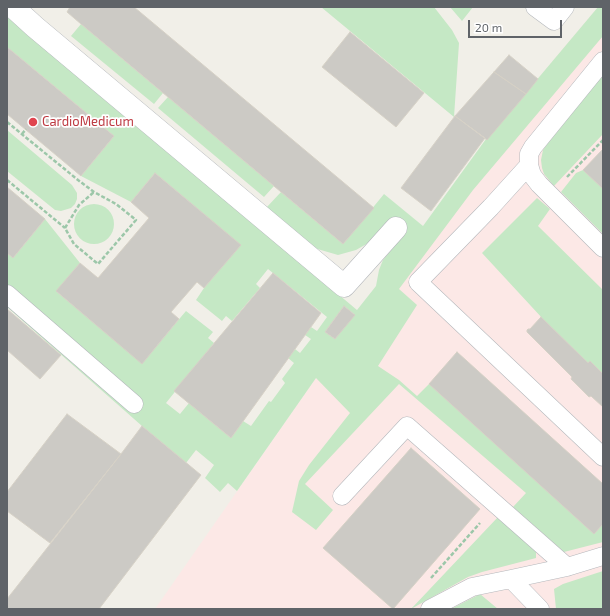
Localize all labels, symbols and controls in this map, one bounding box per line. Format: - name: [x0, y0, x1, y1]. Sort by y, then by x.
- scale bar: [470, 12, 564, 38]
- text: 20 m: [475, 20, 502, 34]
- place label: CardioMedicum: [42, 114, 134, 130]
- marker: CardioMedicum: [27, 116, 39, 128]

